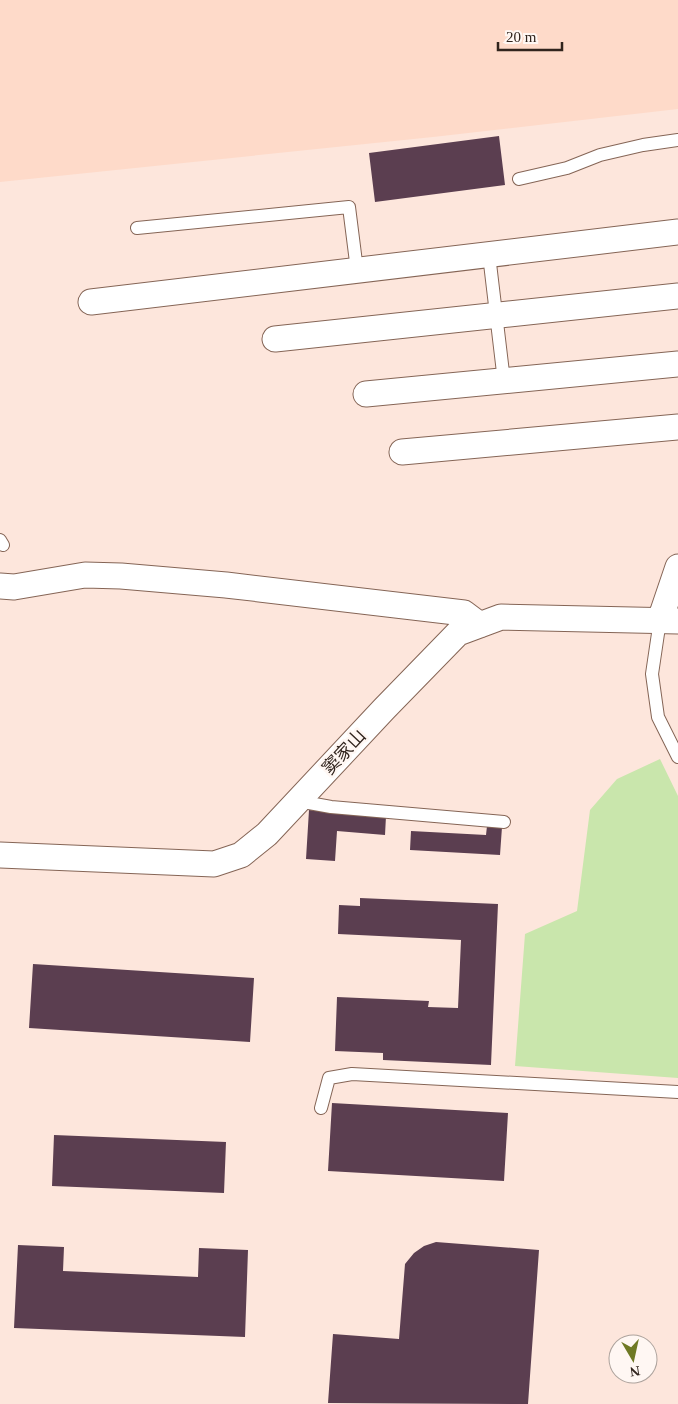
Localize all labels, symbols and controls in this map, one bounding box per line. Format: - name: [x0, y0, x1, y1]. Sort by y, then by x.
- scale bar: [498, 20, 562, 52]
- text: 20 m: [506, 29, 537, 45]
- street label: 窦家山: [318, 725, 370, 779]
- north arrow: [608, 1334, 658, 1384]
- text: N: [629, 1363, 641, 1380]

